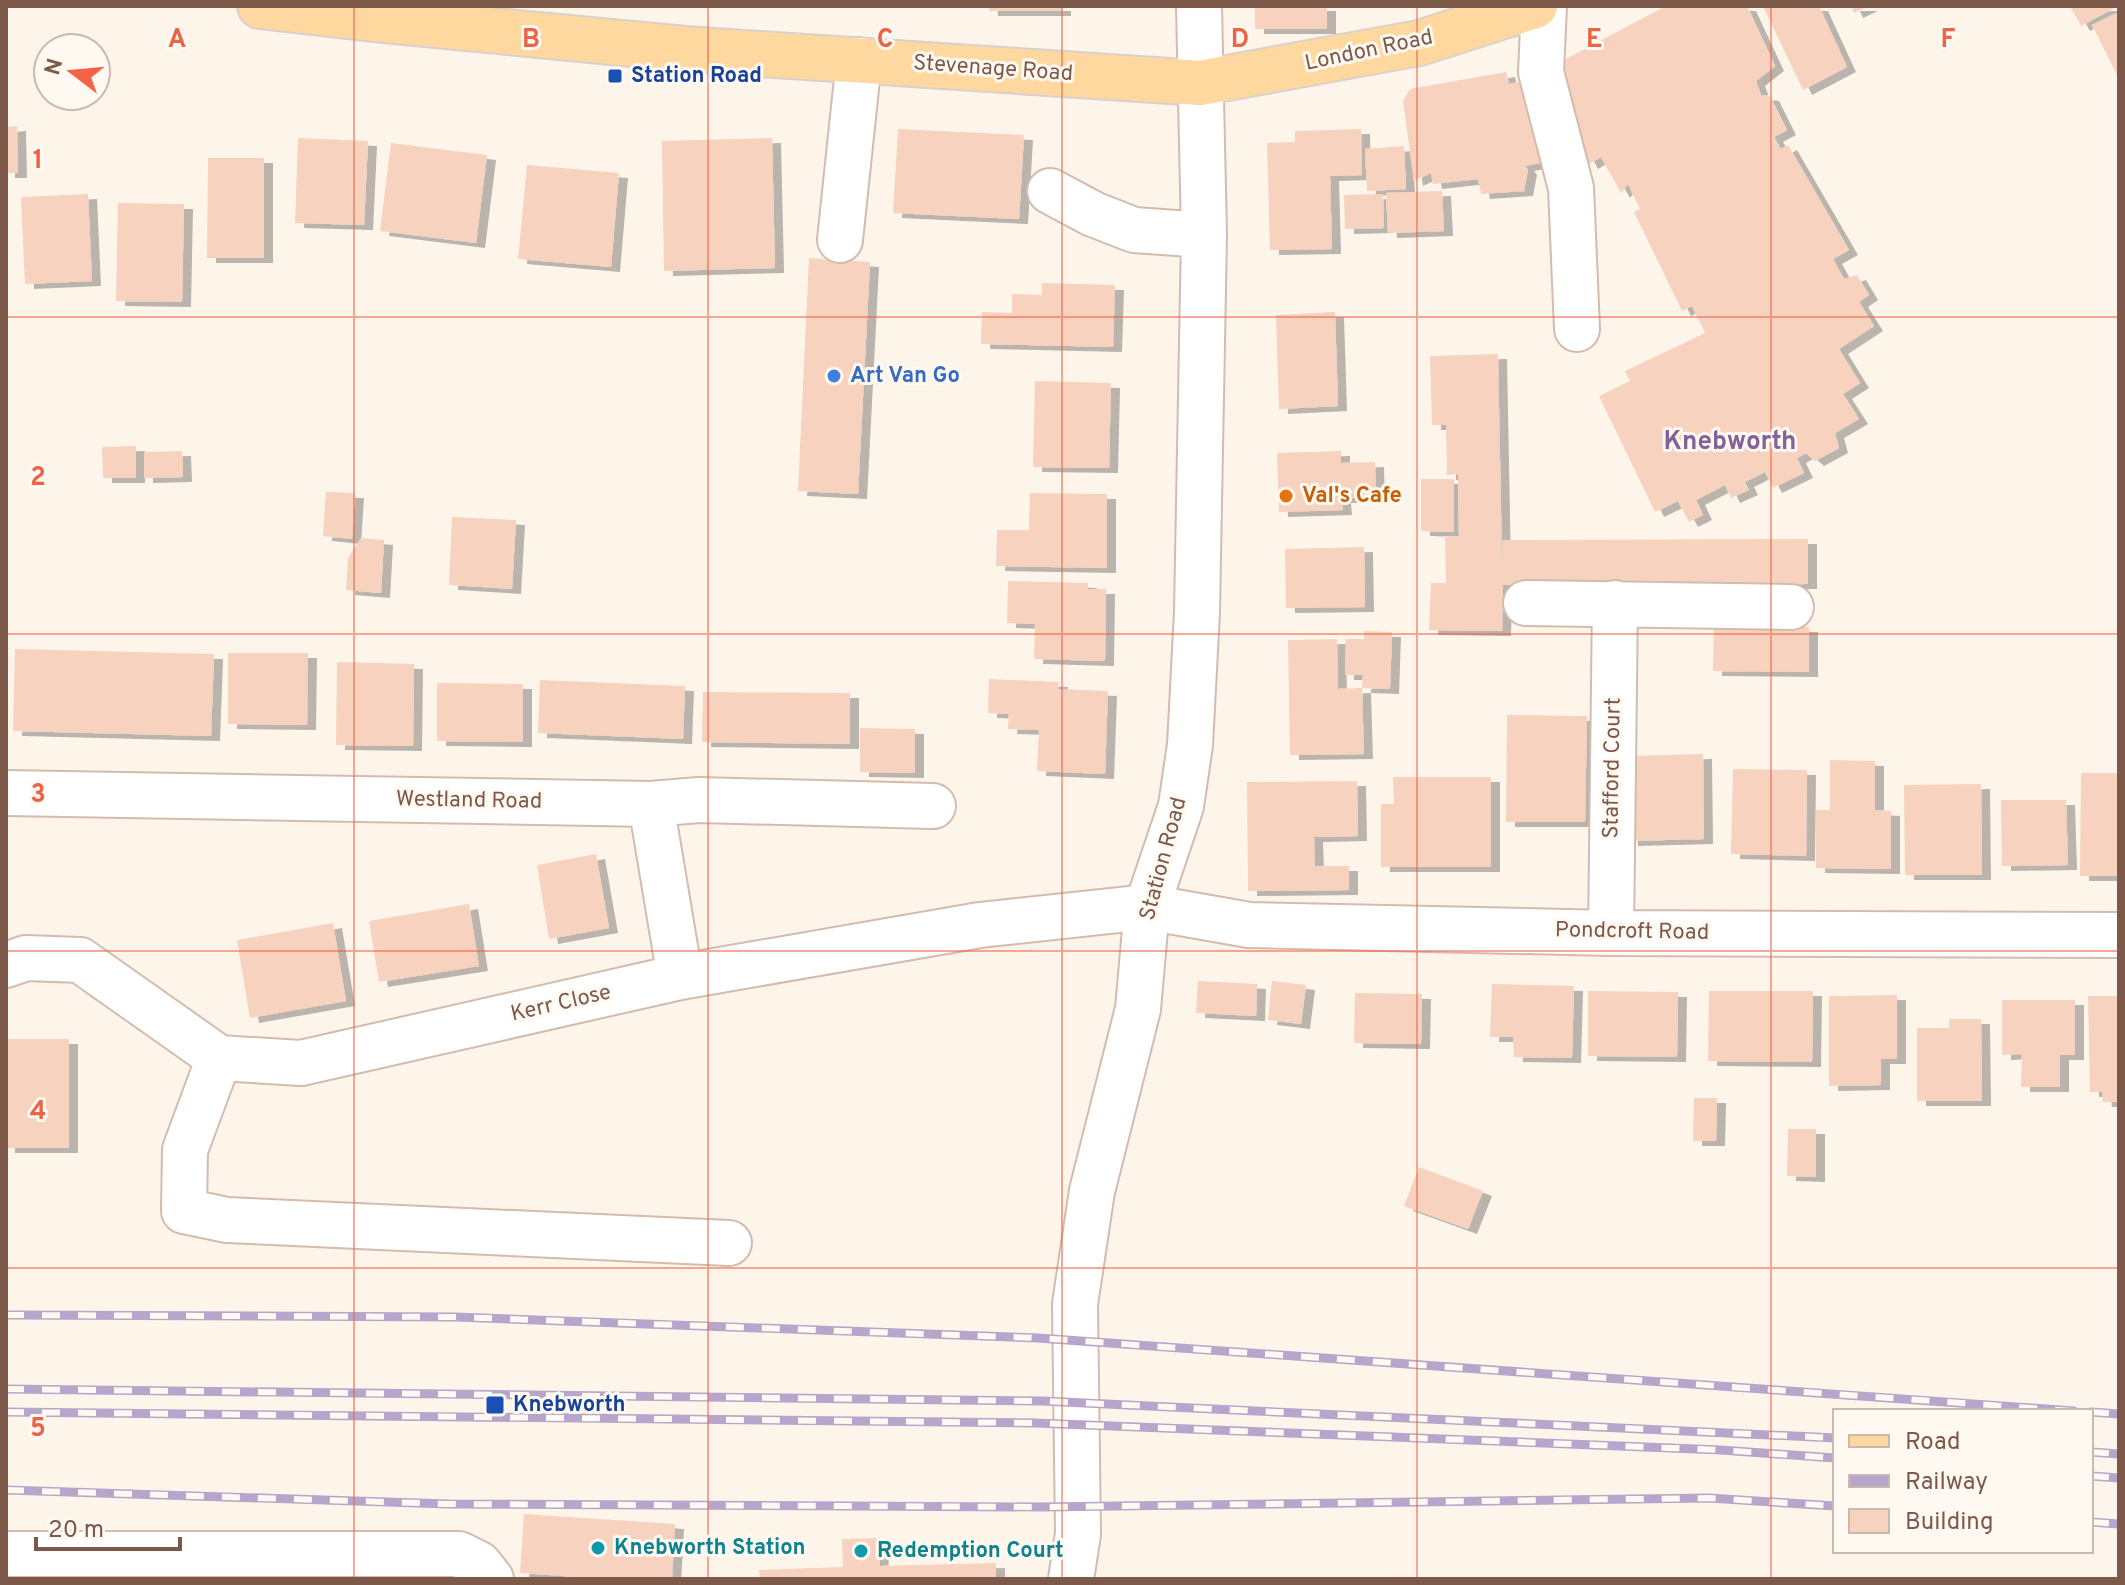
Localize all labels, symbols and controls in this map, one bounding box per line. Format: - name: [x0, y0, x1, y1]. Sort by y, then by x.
- text: A: [168, 24, 186, 57]
- text: B: [522, 24, 540, 57]
- text: C: [877, 24, 893, 57]
- text: D: [1231, 24, 1249, 57]
- street label: London Road: [1303, 24, 1435, 78]
- text: E: [1586, 24, 1602, 57]
- text: F: [1941, 24, 1956, 57]
- north arrow: [32, 32, 112, 112]
- street label: Stevenage Road: [912, 50, 1074, 88]
- text: N: [40, 56, 70, 78]
- place label: Station Road: [631, 63, 762, 90]
- marker: Station Road: [606, 67, 624, 85]
- text: 1: [33, 145, 43, 178]
- place label: Art Van Go: [850, 363, 960, 390]
- marker: Art Van Go: [825, 367, 843, 385]
- district label: Knebworth: [1664, 426, 1797, 459]
- text: 2: [30, 462, 46, 495]
- place label: Val's Cafe: [1302, 483, 1402, 510]
- marker: Val's Cafe: [1277, 487, 1295, 505]
- street label: Stafford Court: [1598, 697, 1628, 839]
- text: 3: [30, 779, 46, 812]
- street label: Westland Road: [396, 786, 542, 816]
- street label: Station Road: [1135, 794, 1193, 924]
- street label: Pondcroft Road: [1555, 917, 1709, 947]
- street label: Kerr Close: [508, 979, 614, 1029]
- text: 4: [30, 1096, 46, 1129]
- place label: Knebworth: [513, 1392, 626, 1419]
- marker: Knebworth: [484, 1394, 506, 1416]
- legend: [1833, 1409, 2093, 1553]
- text: 5: [30, 1413, 46, 1446]
- text: Road: [1905, 1428, 1961, 1458]
- text: Railway: [1905, 1468, 1988, 1498]
- scale bar: [36, 1501, 180, 1551]
- text: Building: [1905, 1508, 1994, 1538]
- text: 20 m: [48, 1516, 104, 1546]
- place label: Knebworth Station: [614, 1535, 805, 1562]
- place label: Redemption Court: [877, 1538, 1064, 1565]
- marker: Knebworth Station: [589, 1539, 607, 1557]
- marker: Redemption Court: [852, 1542, 870, 1560]

